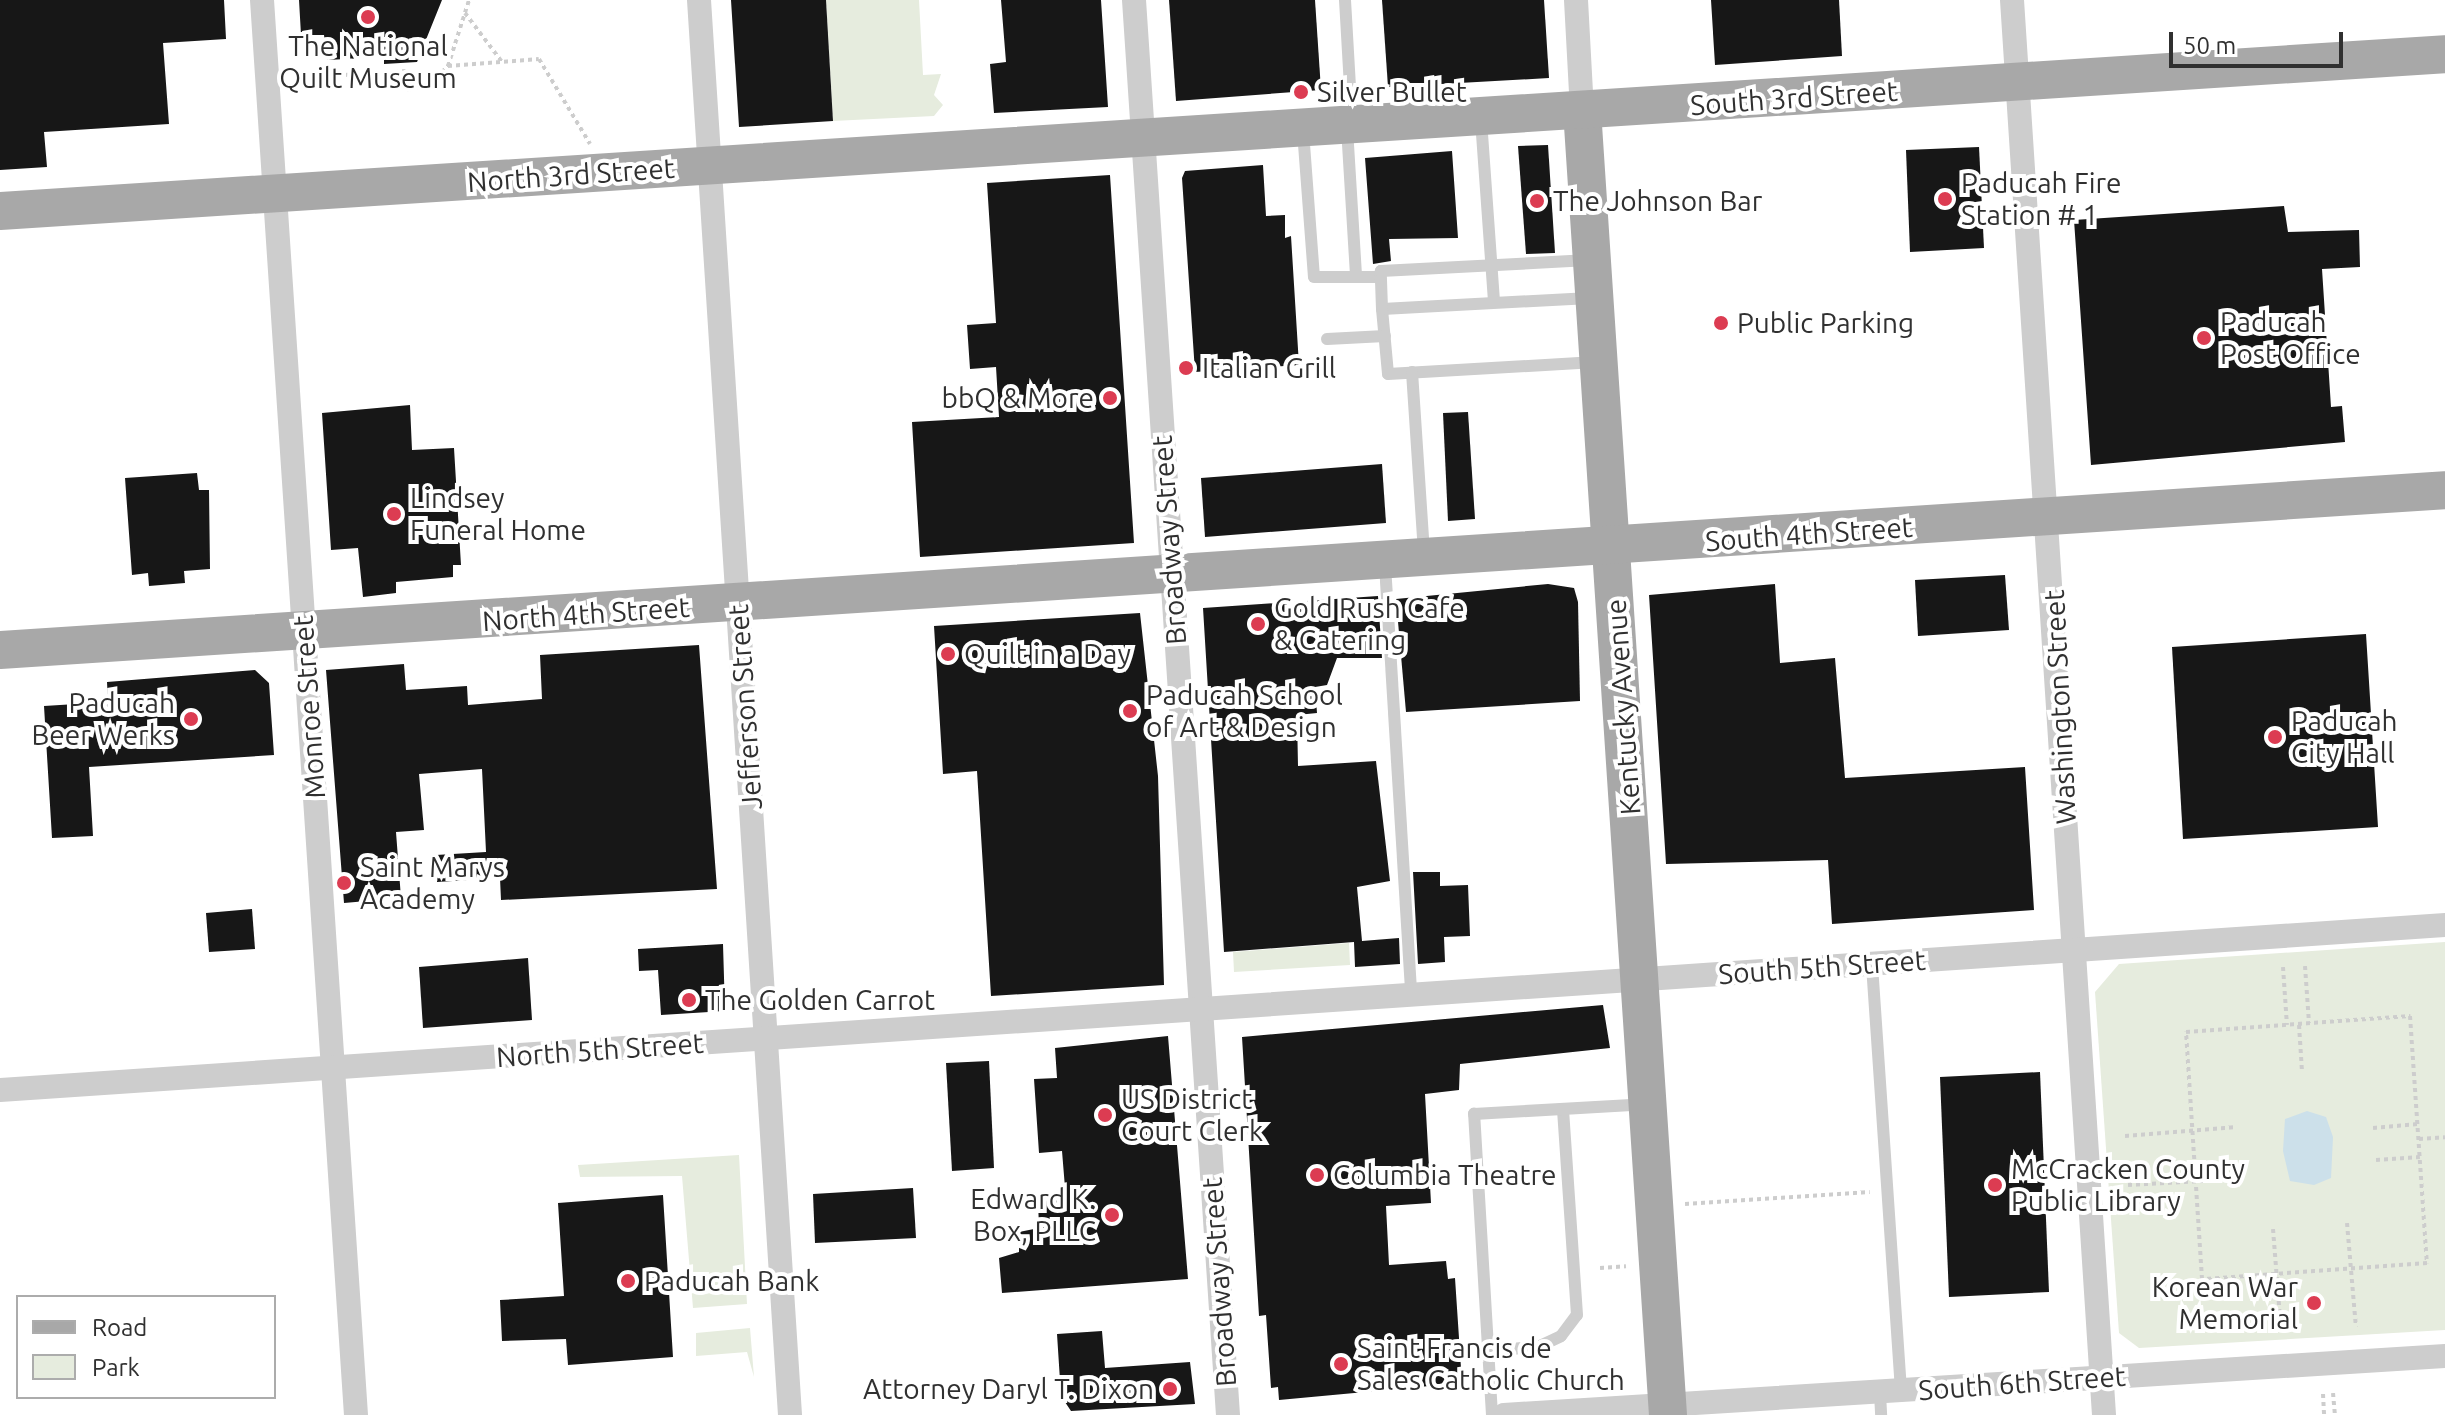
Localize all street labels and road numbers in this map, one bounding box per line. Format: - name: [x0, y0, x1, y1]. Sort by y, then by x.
- street label: South 3rd Street: [1689, 74, 1899, 122]
- street label: North 3rd Street: [466, 151, 676, 199]
- street label: Broadway Street: [1145, 434, 1193, 646]
- street label: South 4th Street: [1704, 510, 1914, 558]
- street label: Washington Street: [2037, 589, 2083, 825]
- street label: North 4th Street: [481, 590, 691, 638]
- street label: Kentucky Avenue: [1599, 598, 1647, 816]
- street label: Jefferson Street: [721, 603, 769, 811]
- street label: Monroe Street: [286, 614, 332, 800]
- street label: South 5th Street: [1717, 943, 1927, 991]
- street label: North 5th Street: [495, 1026, 705, 1074]
- street label: Broadway Street: [1195, 1176, 1243, 1388]
- street label: South 6th Street: [1917, 1359, 2127, 1407]

